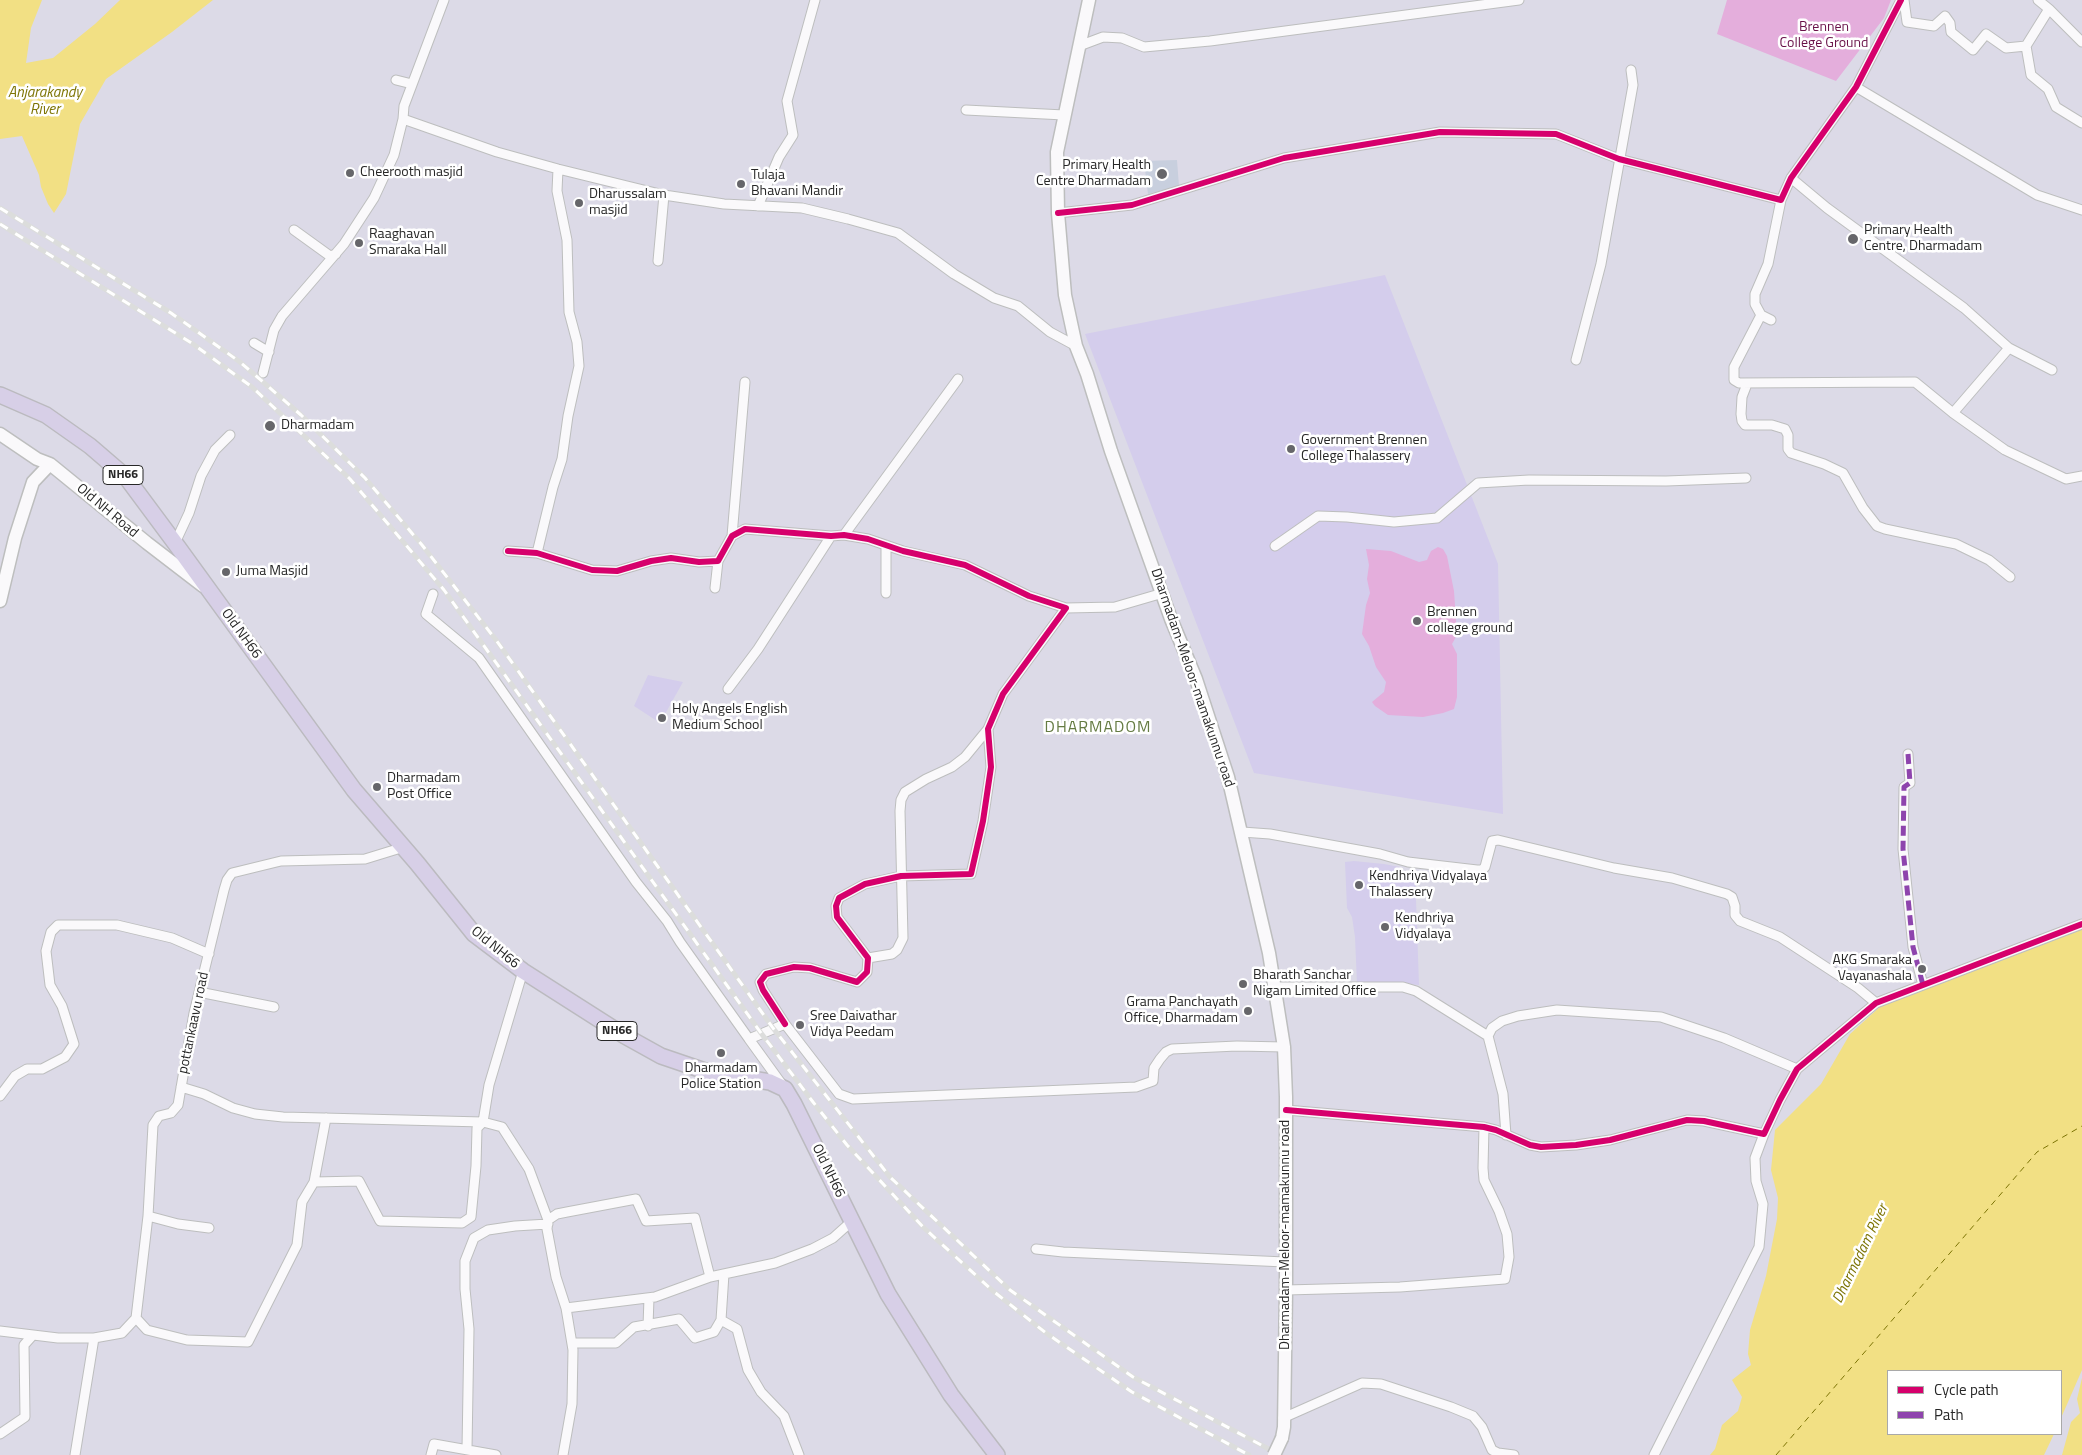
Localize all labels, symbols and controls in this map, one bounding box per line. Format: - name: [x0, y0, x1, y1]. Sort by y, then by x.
- park label: Brennen College Ground: [1780, 20, 1868, 52]
- water label: Anjarakandy River: [8, 84, 82, 119]
- place label: Primary Health Centre Dharmadam: [1036, 158, 1151, 190]
- place label: Cheerooth masjid: [360, 165, 463, 181]
- marker: Cheerooth masjid: [344, 167, 356, 179]
- marker: Primary Health Centre Dharmadam: [1155, 167, 1169, 181]
- place label: Tulaja Bhavani Mandir: [751, 168, 843, 200]
- marker: Tulaja Bhavani Mandir: [735, 178, 747, 190]
- place label: Dharussalam masjid: [589, 187, 667, 220]
- marker: Dharussalam masjid: [573, 197, 585, 209]
- place label: Primary Health Centre, Dharmadam: [1864, 223, 1982, 256]
- place label: Raaghavan Smaraka Hall: [369, 227, 447, 260]
- marker: Primary Health Centre, Dharmadam: [1846, 232, 1860, 246]
- marker: Raaghavan Smaraka Hall: [353, 237, 365, 249]
- place label: Dharmadam: [281, 418, 354, 434]
- marker: Dharmadam: [263, 419, 277, 433]
- place label: Government Brennen College Thalassery: [1301, 433, 1427, 466]
- marker: Government Brennen College Thalassery: [1285, 443, 1297, 455]
- road number: NH66: [103, 466, 143, 484]
- street label: Old NH Road: [73, 480, 141, 542]
- place label: Juma Masjid: [236, 564, 308, 580]
- marker: Juma Masjid: [220, 566, 232, 578]
- street label: Dharmadam-Meloor-mamakunnu road: [1147, 566, 1237, 790]
- place label: Brennen college ground: [1427, 605, 1513, 638]
- street label: Old NH66: [217, 606, 265, 662]
- marker: Brennen college ground: [1411, 615, 1423, 627]
- place label: Holy Angels English Medium School: [672, 702, 788, 734]
- marker: Holy Angels English Medium School: [656, 712, 668, 724]
- district label: DHARMADOM: [1043, 718, 1153, 738]
- place label: Dharmadam Post Office: [387, 771, 460, 804]
- marker: Dharmadam Post Office: [371, 781, 383, 793]
- place label: Kendhriya Vidyalaya Thalassery: [1369, 869, 1487, 902]
- marker: Kendhriya Vidyalaya Thalassery: [1353, 879, 1365, 891]
- place label: Kendhriya Vidyalaya: [1395, 911, 1454, 944]
- marker: Kendhriya Vidyalaya: [1379, 921, 1391, 933]
- street label: Old NH66: [467, 923, 523, 973]
- place label: AKG Smaraka Vayanashala: [1832, 953, 1912, 986]
- marker: AKG Smaraka Vayanashala: [1916, 963, 1928, 975]
- place label: Bharath Sanchar Nigam Limited Office: [1253, 968, 1376, 1000]
- street label: pottankaavu road: [175, 971, 213, 1075]
- marker: Bharath Sanchar Nigam Limited Office: [1237, 978, 1249, 990]
- place label: Grama Panchayath Office, Dharmadam: [1124, 995, 1238, 1028]
- marker: Grama Panchayath Office, Dharmadam: [1242, 1005, 1254, 1017]
- place label: Sree Daivathar Vidya Peedam: [810, 1009, 897, 1042]
- marker: Sree Daivathar Vidya Peedam: [794, 1019, 806, 1031]
- road number: NH66: [597, 1021, 637, 1040]
- marker: Dharmadam Police Station: [715, 1047, 727, 1059]
- place label: Dharmadam Police Station: [681, 1061, 761, 1094]
- street label: Dharmadam-Meloor-mamakunnu road: [1278, 1120, 1294, 1350]
- street label: Old NH66: [808, 1141, 848, 1201]
- water label: Dharmadam River: [1829, 1202, 1893, 1306]
- legend: [1887, 1370, 2062, 1435]
- text: Cycle path: [1934, 1378, 1999, 1401]
- text: Path: [1934, 1403, 1964, 1426]

